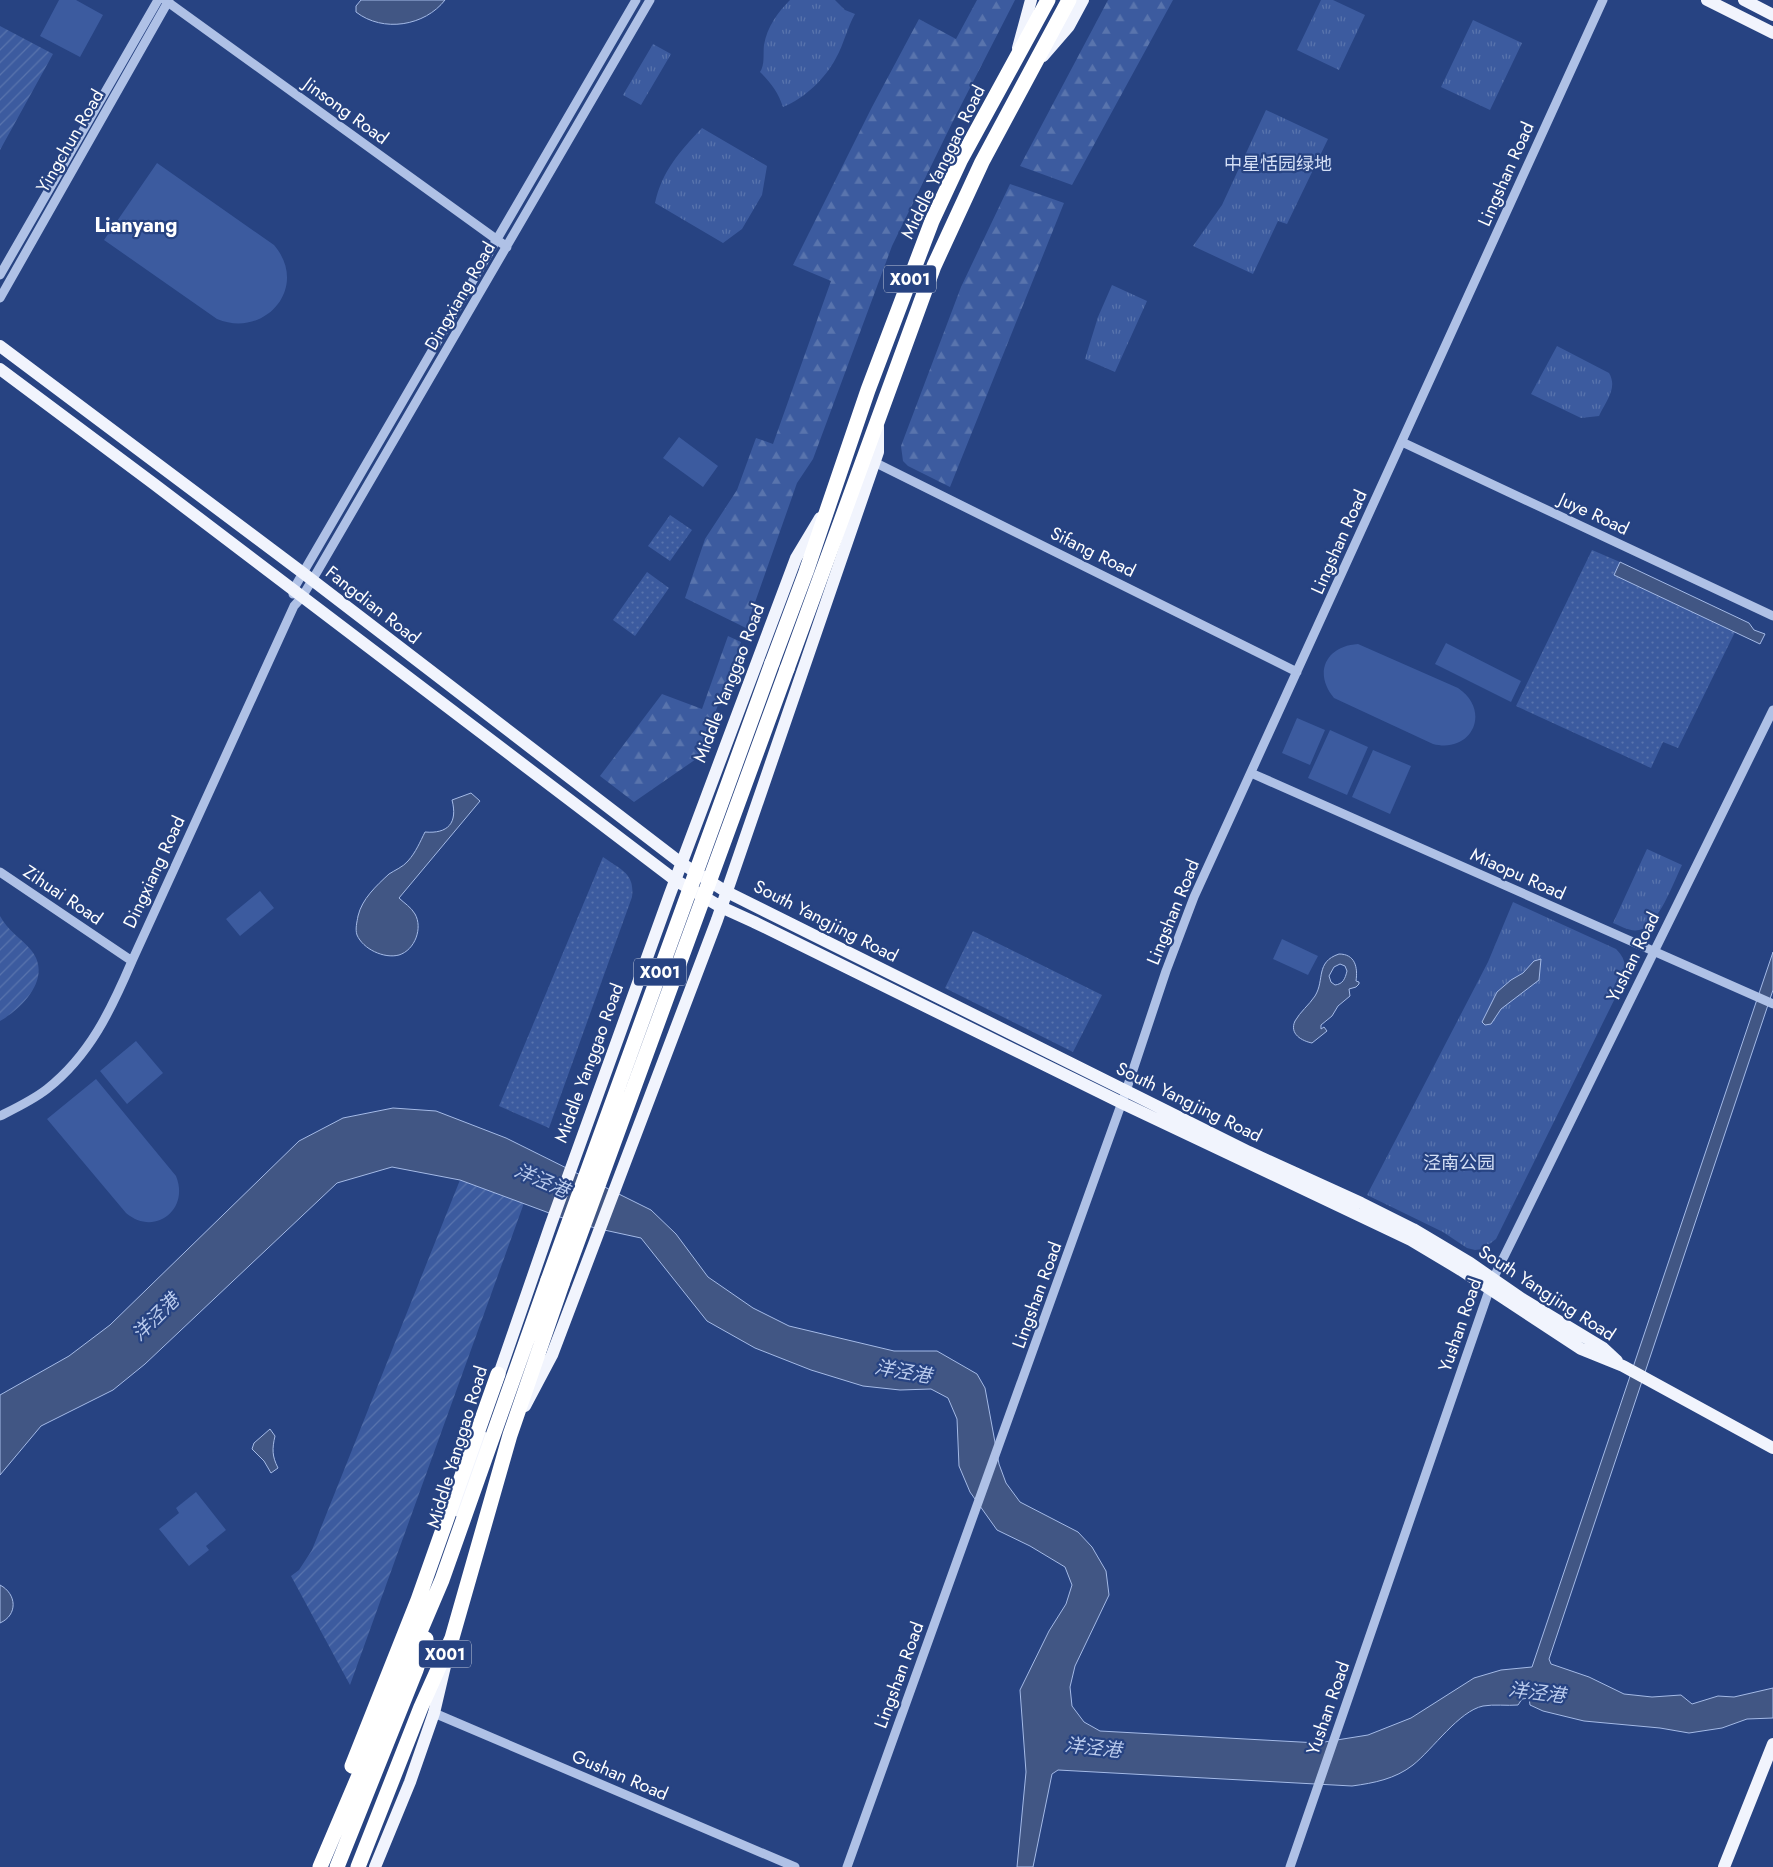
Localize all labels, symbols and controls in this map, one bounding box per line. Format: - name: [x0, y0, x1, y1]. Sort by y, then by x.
- street label: Jinsong Road: [297, 70, 394, 151]
- street label: Middle Yanggao Road: [894, 81, 992, 243]
- street label: Yingchun Road: [30, 84, 110, 198]
- street label: Lingshan Road: [1471, 118, 1541, 230]
- park label: 中星恬园绿地: [1224, 151, 1332, 177]
- district label: Lianyang: [94, 211, 178, 240]
- street label: Dingxiang Road: [418, 237, 502, 355]
- road number: X001: [884, 266, 936, 292]
- street label: Lingshan Road: [1304, 486, 1374, 598]
- street label: Juye Road: [1553, 486, 1633, 542]
- street label: Sifang Road: [1046, 520, 1140, 584]
- street label: Fangdian Road: [320, 560, 426, 650]
- street label: Middle Yanggao Road: [687, 600, 771, 766]
- street label: Dingxiang Road: [117, 811, 191, 933]
- street label: Miaopu Road: [1466, 841, 1570, 907]
- street label: Lingshan Road: [1140, 855, 1206, 969]
- street label: Zihuai Road: [18, 859, 108, 931]
- street label: South Yangjing Road: [749, 873, 903, 969]
- street label: Yushan Road: [1600, 908, 1666, 1006]
- road number: X001: [634, 959, 686, 986]
- street label: Middle Yanggao Road: [548, 980, 630, 1146]
- street label: South Yangjing Road: [1112, 1055, 1266, 1149]
- park label: 泾南公园: [1423, 1150, 1495, 1176]
- water label: 洋泾港: [510, 1157, 576, 1205]
- street label: Lingshan Road: [1006, 1238, 1068, 1352]
- street label: South Yangjing Road: [1473, 1239, 1621, 1347]
- street label: Yushan Road: [1432, 1275, 1488, 1375]
- water label: 洋泾港: [126, 1286, 187, 1347]
- water label: 洋泾港: [872, 1353, 936, 1390]
- street label: Middle Yanggao Road: [420, 1363, 494, 1531]
- street label: Lingshan Road: [868, 1618, 930, 1732]
- road number: X001: [419, 1640, 471, 1668]
- street label: Yushan Road: [1300, 1658, 1356, 1758]
- water label: 洋泾港: [1507, 1676, 1570, 1710]
- water label: 洋泾港: [1063, 1731, 1126, 1764]
- street label: Gushan Road: [568, 1743, 672, 1807]

